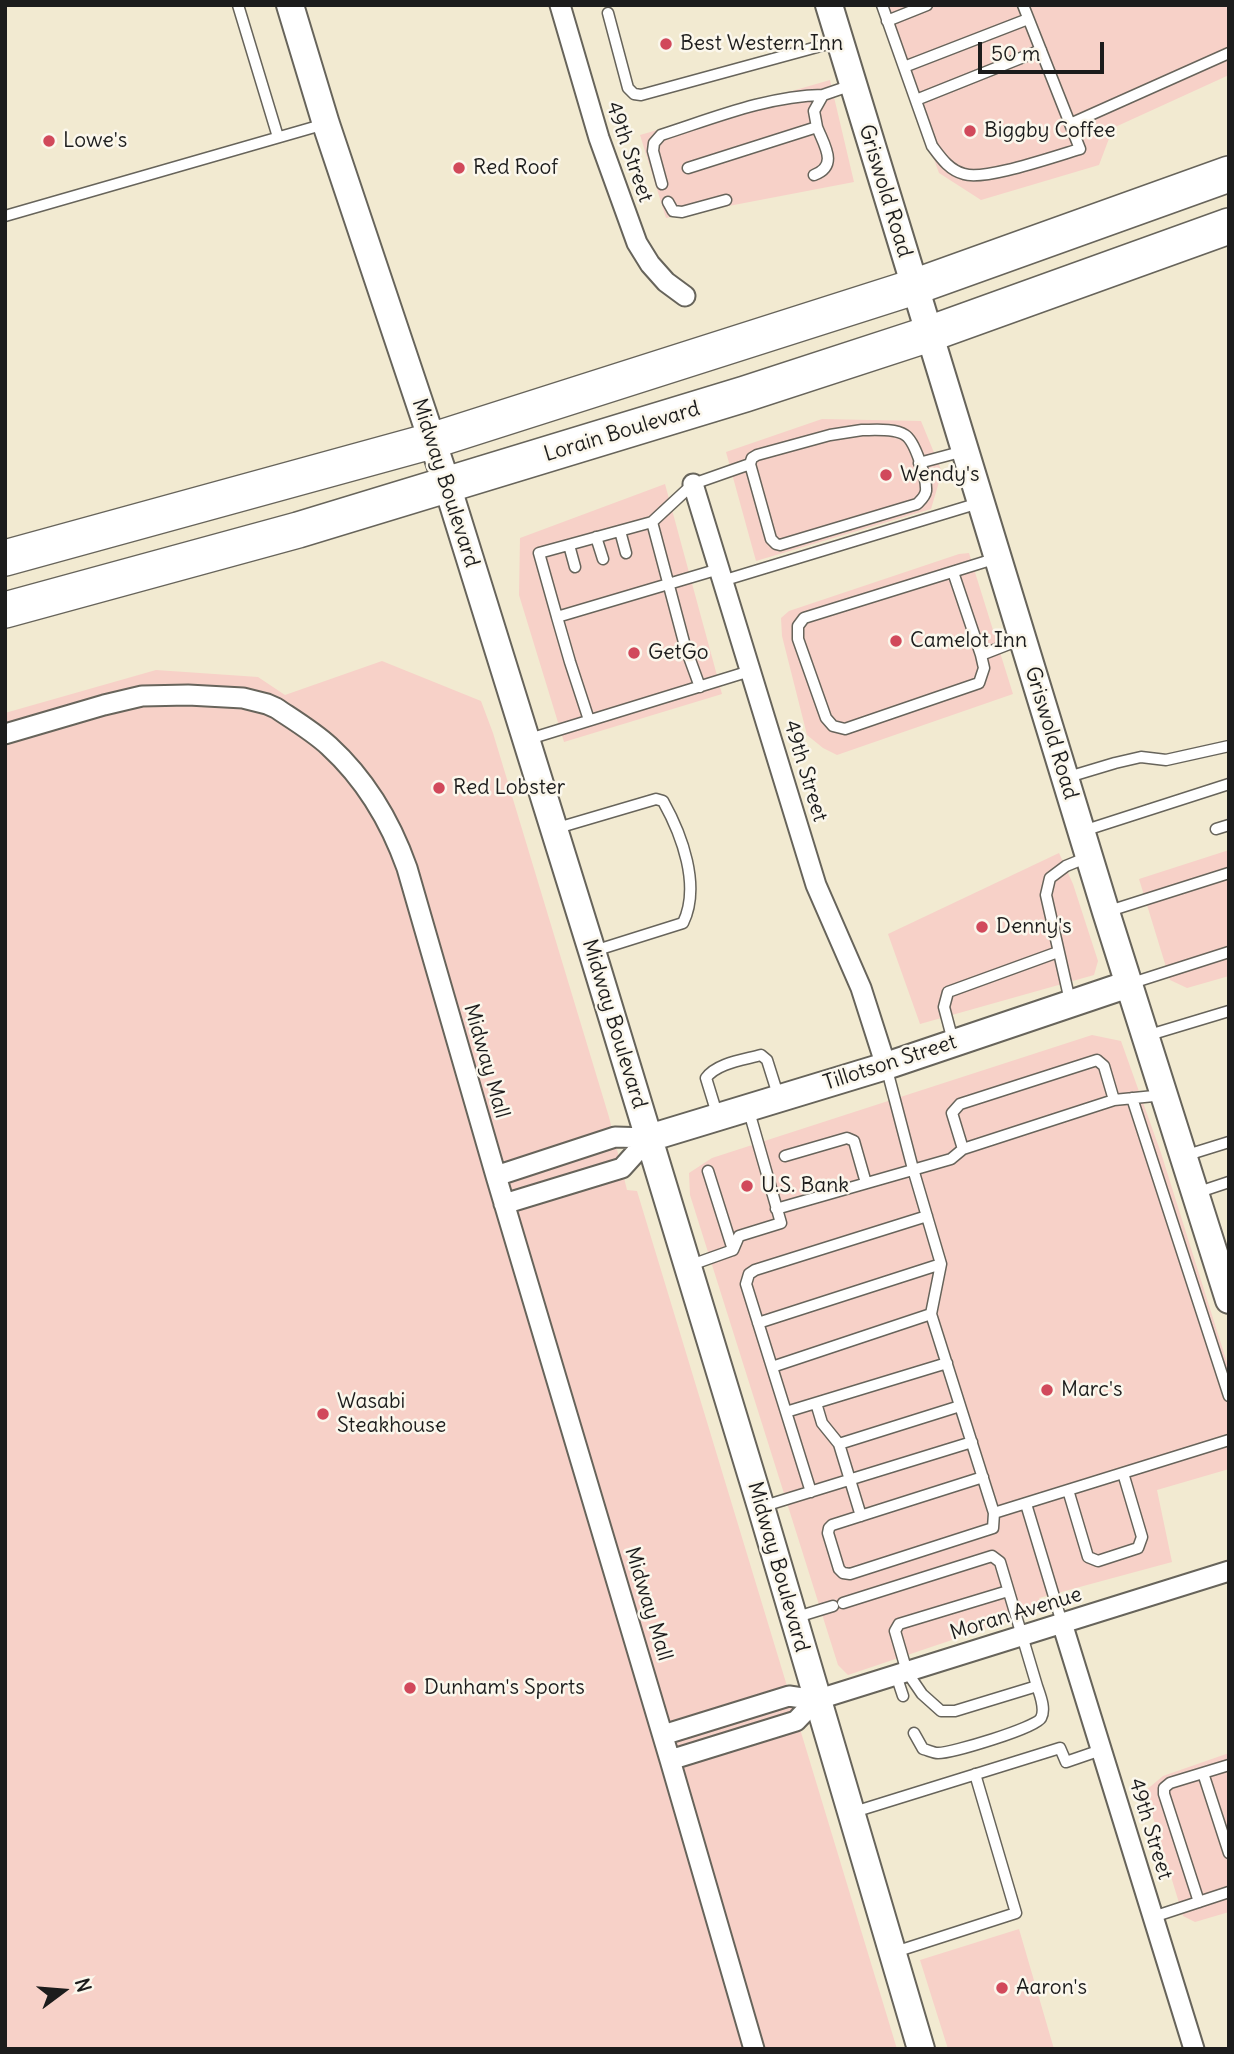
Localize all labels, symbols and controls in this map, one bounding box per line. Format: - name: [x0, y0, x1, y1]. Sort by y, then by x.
- scale bar: [982, 28, 1108, 72]
- place label: Best Western Inn: [680, 31, 843, 57]
- marker: Best Western Inn: [658, 36, 674, 52]
- text: 50 m: [991, 40, 1040, 67]
- street label: 49th Street: [600, 99, 658, 205]
- place label: Biggby Coffee: [984, 118, 1116, 144]
- street label: Griswold Road: [853, 122, 917, 260]
- marker: Biggby Coffee: [962, 123, 978, 139]
- place label: Lowe's: [63, 128, 127, 154]
- marker: Lowe's: [41, 133, 57, 149]
- place label: Red Roof: [473, 155, 558, 181]
- marker: Red Roof: [451, 160, 467, 176]
- street label: Midway Boulevard: [406, 395, 484, 571]
- street label: Lorain Boulevard: [541, 396, 703, 468]
- place label: Wendy's: [900, 462, 980, 488]
- marker: Wendy's: [878, 467, 894, 483]
- place label: Camelot Inn: [910, 628, 1027, 654]
- marker: Camelot Inn: [888, 633, 904, 649]
- place label: GetGo: [648, 640, 709, 666]
- marker: GetGo: [626, 645, 642, 661]
- street label: Griswold Road: [1019, 664, 1083, 802]
- street label: 49th Street: [778, 717, 832, 825]
- place label: Red Lobster: [453, 775, 565, 801]
- marker: Red Lobster: [431, 780, 447, 796]
- place label: Denny's: [996, 914, 1072, 940]
- marker: Denny's: [974, 919, 990, 935]
- street label: Midway Boulevard: [576, 936, 652, 1112]
- street label: Midway Mall: [458, 1001, 514, 1121]
- street label: Tillotson Street: [820, 1030, 960, 1096]
- place label: U.S. Bank: [761, 1173, 849, 1199]
- marker: U.S. Bank: [739, 1178, 755, 1194]
- place label: Marc's: [1061, 1377, 1122, 1403]
- marker: Marc's: [1039, 1382, 1055, 1398]
- place label: Wasabi Steakhouse: [337, 1389, 446, 1439]
- marker: Wasabi Steakhouse: [315, 1406, 331, 1422]
- street label: Midway Boulevard: [742, 1479, 814, 1655]
- street label: Midway Mall: [619, 1544, 677, 1664]
- street label: Moran Avenue: [947, 1582, 1085, 1646]
- place label: Dunham's Sports: [424, 1675, 585, 1701]
- marker: Dunham's Sports: [402, 1680, 418, 1696]
- street label: 49th Street: [1123, 1775, 1177, 1883]
- north arrow: [28, 1956, 98, 2026]
- place label: Aaron's: [1016, 1975, 1087, 2001]
- text: N: [70, 1976, 97, 1995]
- marker: Aaron's: [994, 1980, 1010, 1996]

